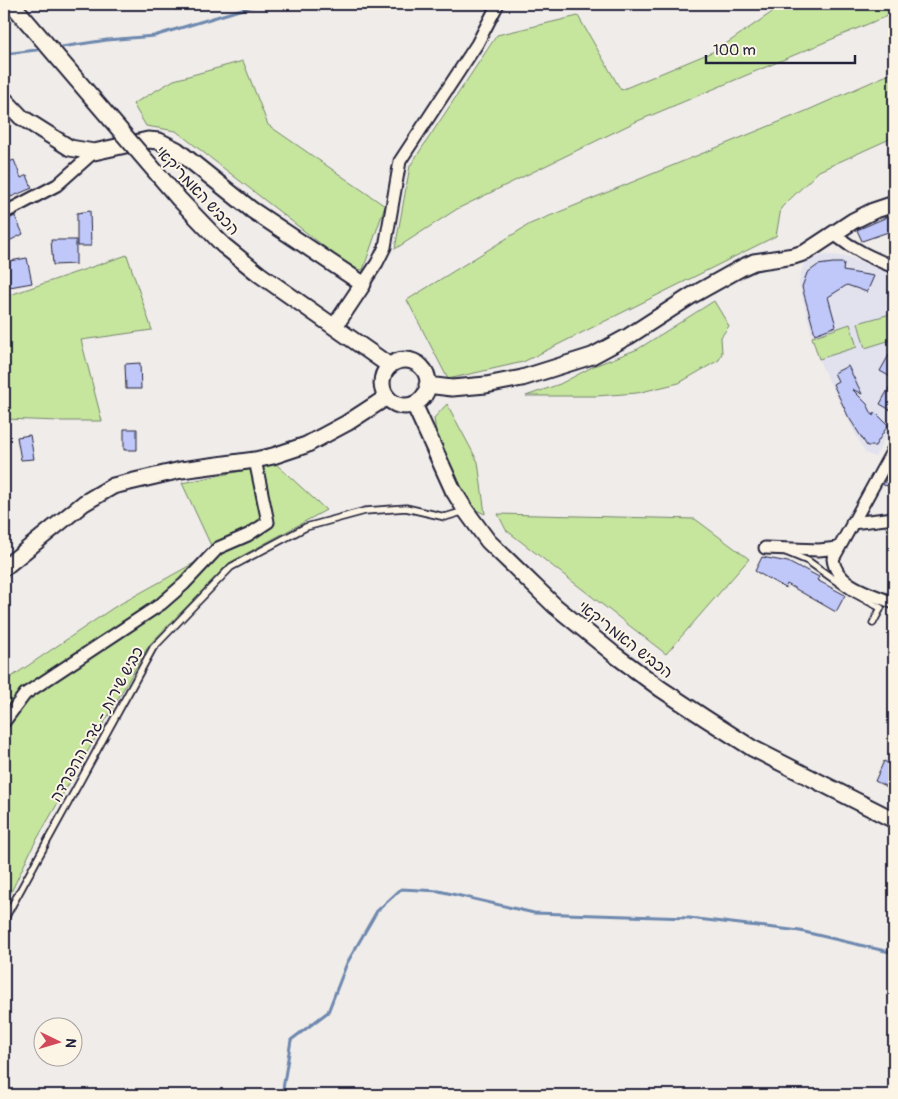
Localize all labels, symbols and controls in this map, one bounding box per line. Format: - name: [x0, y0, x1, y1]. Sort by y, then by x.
- scale bar: [706, 32, 854, 64]
- text: 100 m: [713, 41, 756, 60]
- street label: הכביש האמריקאי: [151, 142, 244, 239]
- street label: הכביש האמריקאי: [574, 597, 677, 683]
- street label: כביש שירות - גדר ההפרדה: [46, 643, 148, 806]
- north arrow: [32, 1016, 82, 1066]
- text: N: [62, 1038, 79, 1049]

